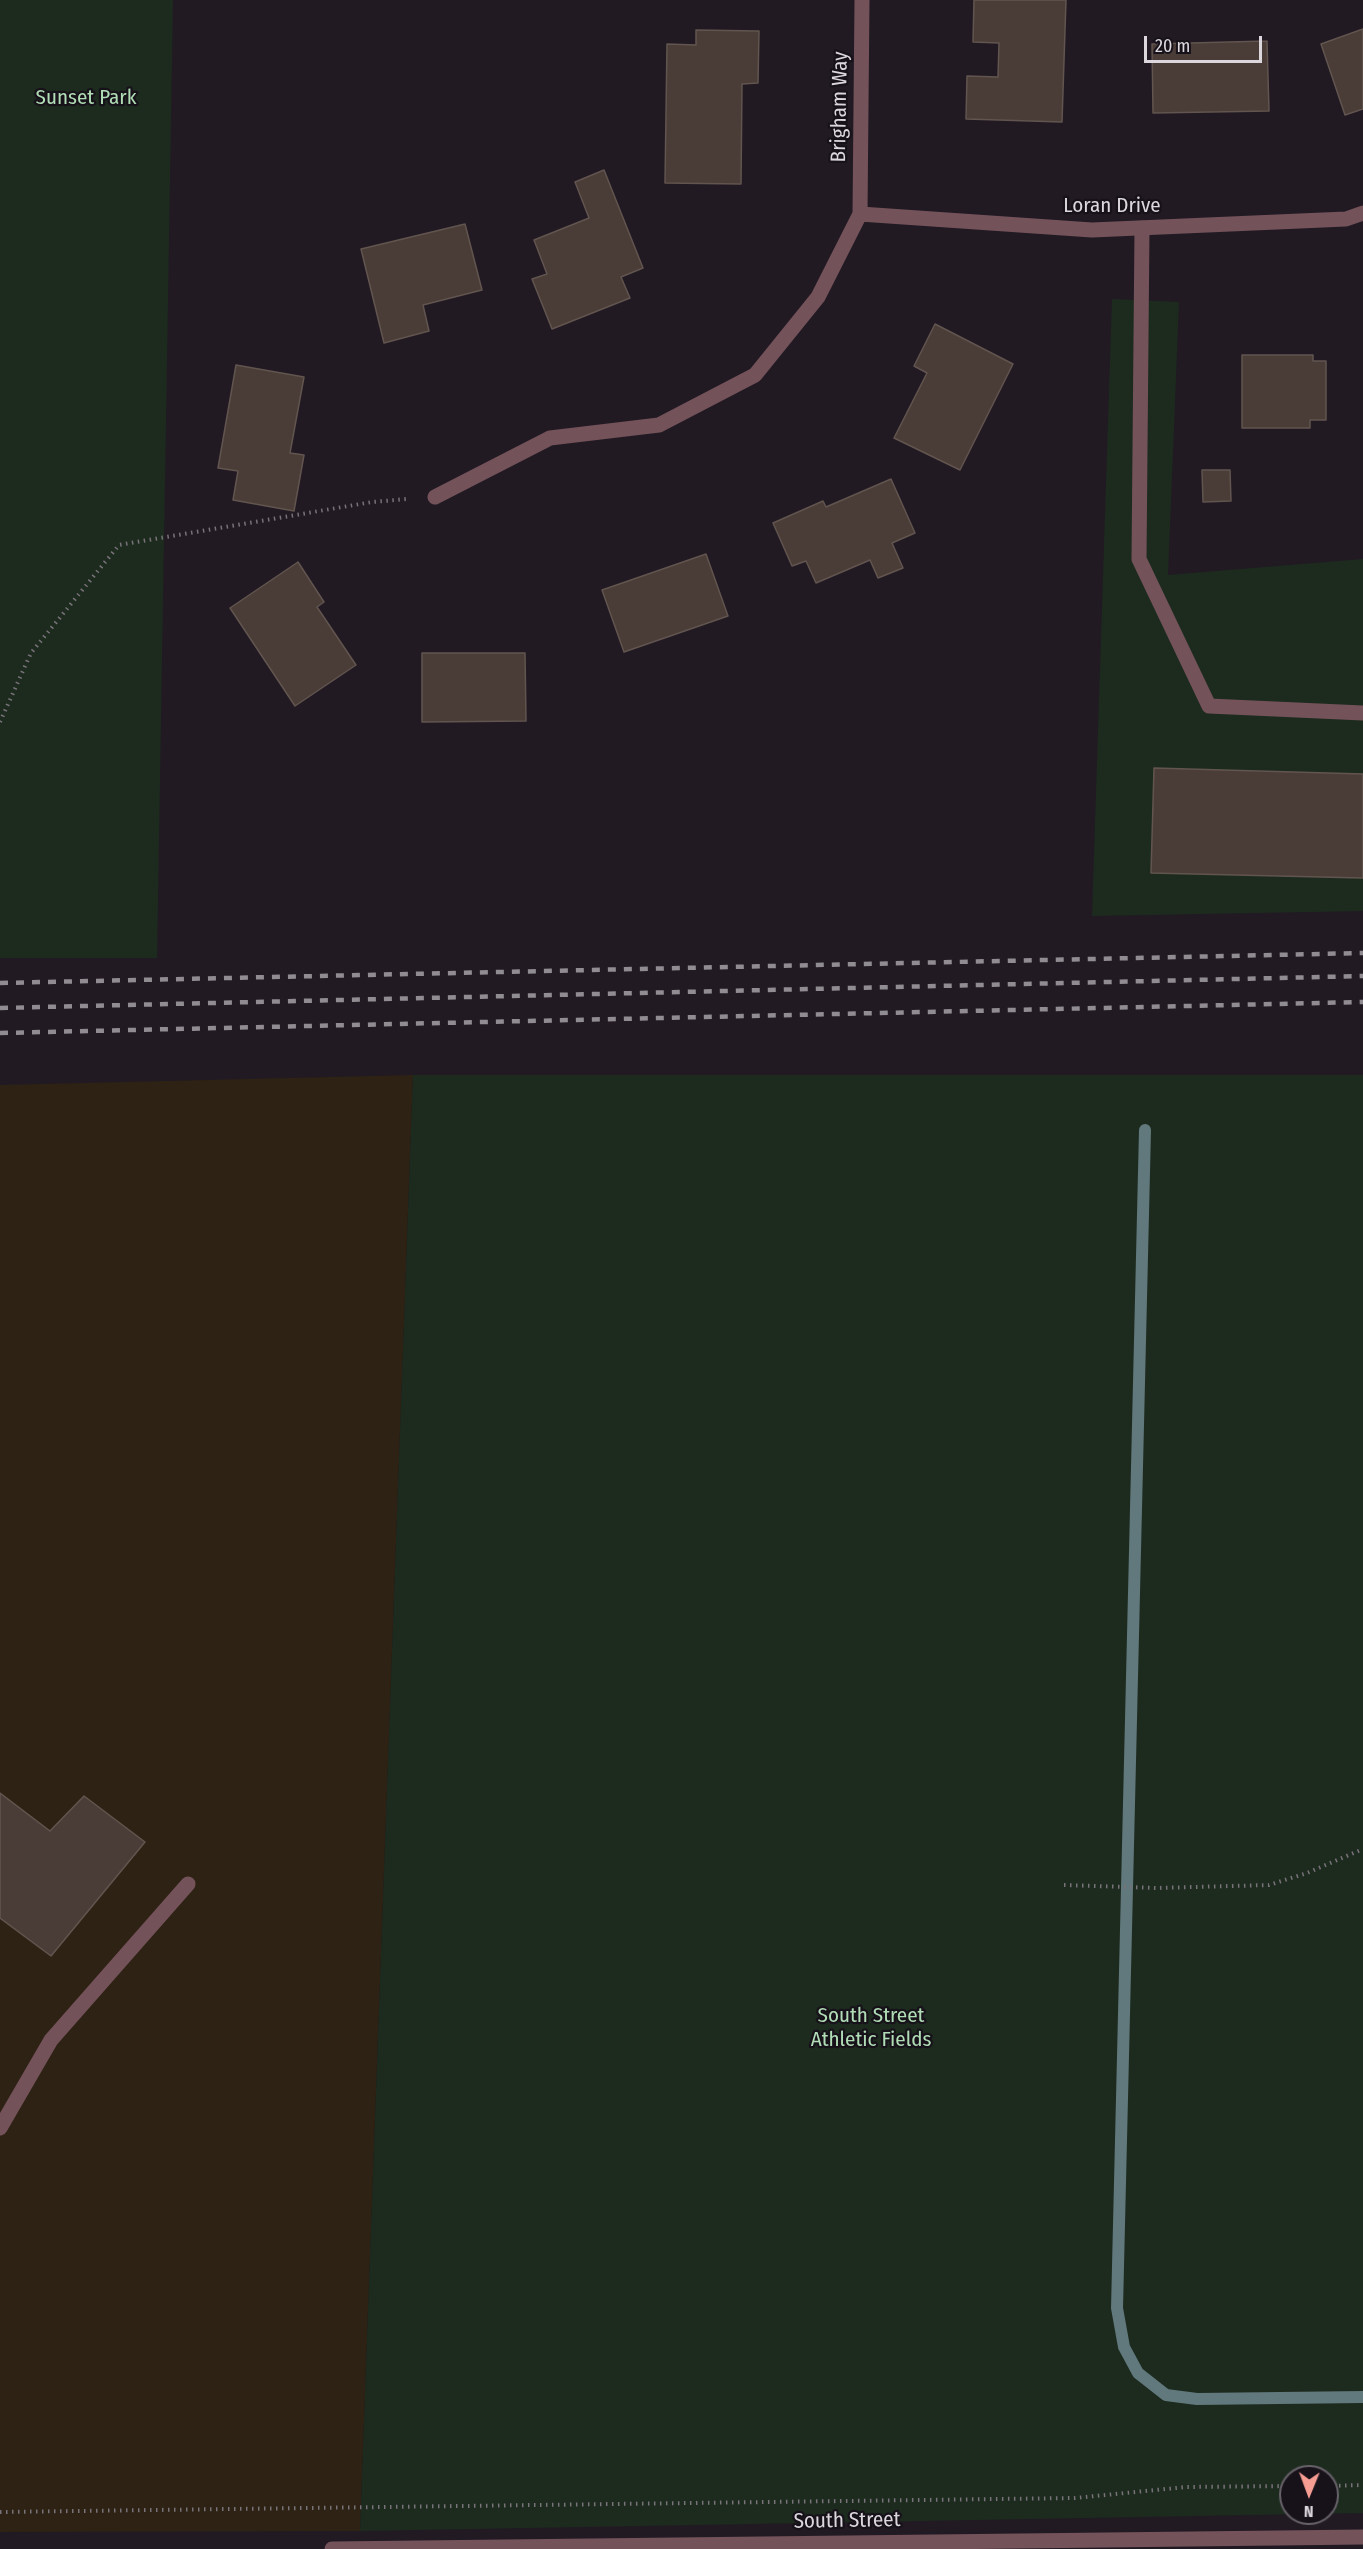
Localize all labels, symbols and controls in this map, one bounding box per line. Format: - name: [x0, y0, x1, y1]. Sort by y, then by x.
- scale bar: [1147, 24, 1266, 62]
- text: 20 m: [1155, 35, 1190, 57]
- street label: Brigham Way: [826, 51, 854, 163]
- park label: Sunset Park: [36, 85, 136, 111]
- street label: Loran Drive: [1063, 193, 1161, 219]
- park label: South Street Athletic Fields: [811, 2003, 931, 2053]
- north arrow: [1279, 2465, 1339, 2525]
- text: N: [1304, 2502, 1314, 2521]
- street label: South Street: [793, 2507, 901, 2535]

